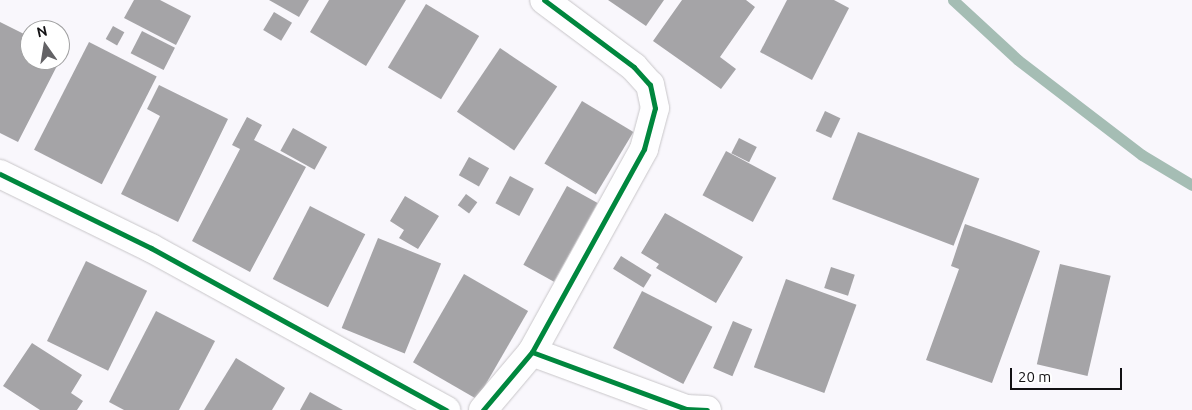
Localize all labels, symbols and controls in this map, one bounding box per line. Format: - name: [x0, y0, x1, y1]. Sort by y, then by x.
- north arrow: [20, 20, 70, 70]
- text: N: [35, 22, 49, 40]
- scale bar: [1012, 358, 1124, 390]
- text: 20 m: [1018, 368, 1051, 385]

